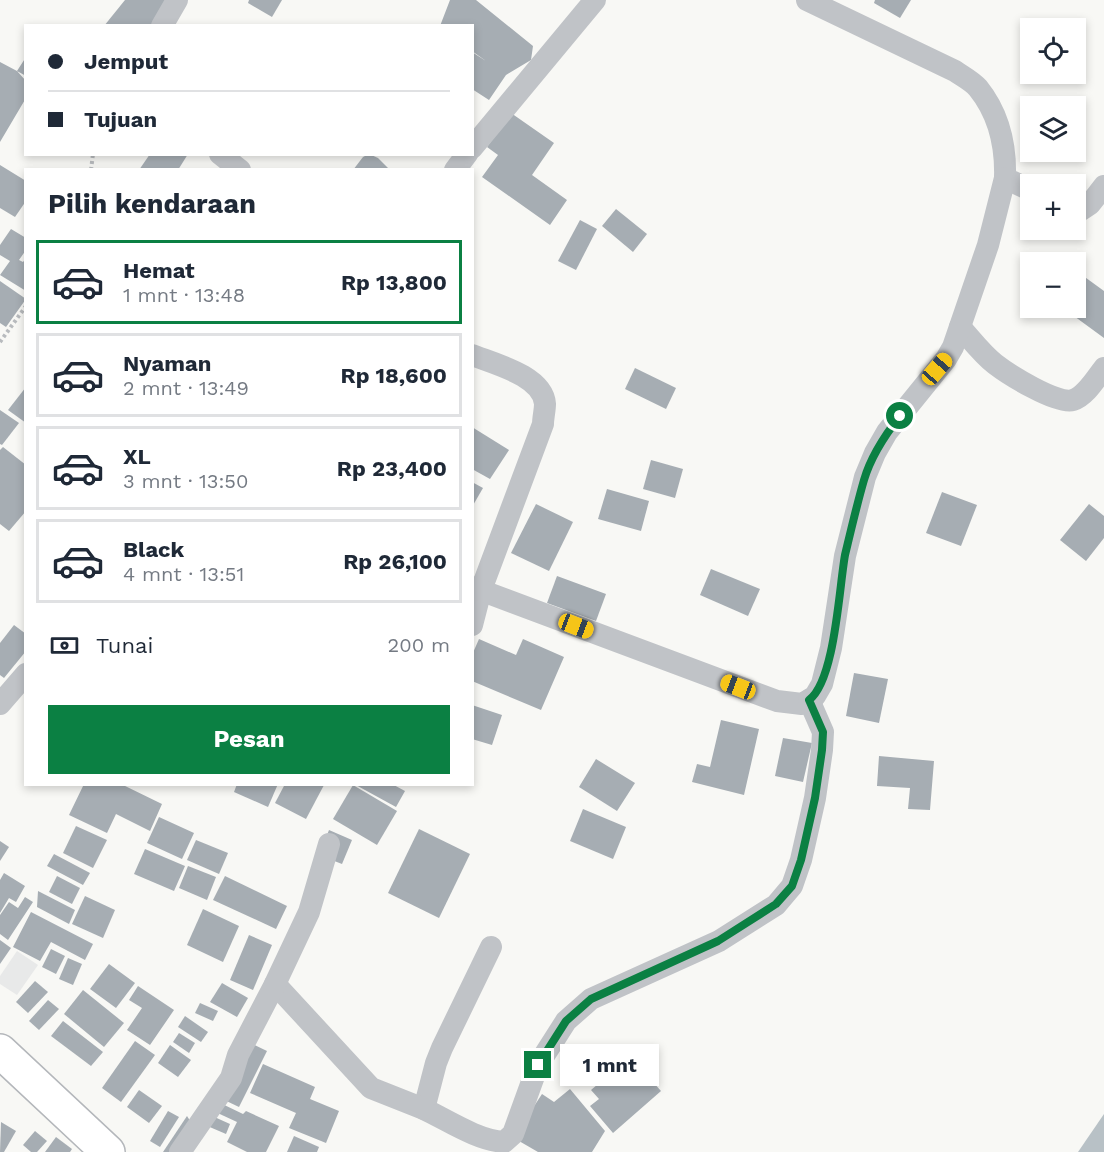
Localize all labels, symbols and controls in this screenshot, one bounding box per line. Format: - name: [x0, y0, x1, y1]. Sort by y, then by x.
- map controls: [1020, 18, 1086, 318]
- button: locate: [1020, 18, 1086, 84]
- text: Jemput: [84, 49, 168, 74]
- button: layers: [1020, 96, 1086, 162]
- text: Tujuan: [84, 107, 157, 132]
- button: +: [1020, 174, 1086, 240]
- text: Pilih kendaraan: [48, 188, 256, 220]
- button: −: [1020, 252, 1086, 318]
- icon: car: [51, 255, 105, 309]
- text: Hemat: [123, 258, 195, 283]
- text: Rp 13,800: [341, 270, 447, 295]
- text: 1 mnt · 13:48: [123, 283, 245, 307]
- icon: car: [51, 348, 105, 402]
- car: [918, 350, 956, 388]
- text: Nyaman: [123, 351, 211, 376]
- text: Rp 18,600: [341, 363, 447, 388]
- text: 2 mnt · 13:49: [123, 376, 249, 400]
- route start: [886, 402, 913, 429]
- icon: car: [51, 441, 105, 495]
- text: XL: [123, 444, 151, 469]
- text: Rp 23,400: [337, 456, 447, 481]
- text: 3 mnt · 13:50: [123, 469, 248, 493]
- icon: car: [51, 534, 105, 588]
- text: Black: [123, 537, 184, 562]
- text: Rp 26,100: [343, 549, 447, 574]
- text: 4 mnt · 13:51: [123, 562, 244, 586]
- car: [556, 611, 596, 641]
- icon: cash: [48, 629, 81, 662]
- text: Tunai: [96, 633, 153, 658]
- text: 200 m: [388, 633, 450, 657]
- car: [718, 672, 758, 702]
- button: Pesan: [48, 705, 450, 774]
- callout: 1 mnt: [559, 1044, 658, 1086]
- route end: [524, 1051, 551, 1078]
- text: 1 mnt: [582, 1053, 637, 1077]

